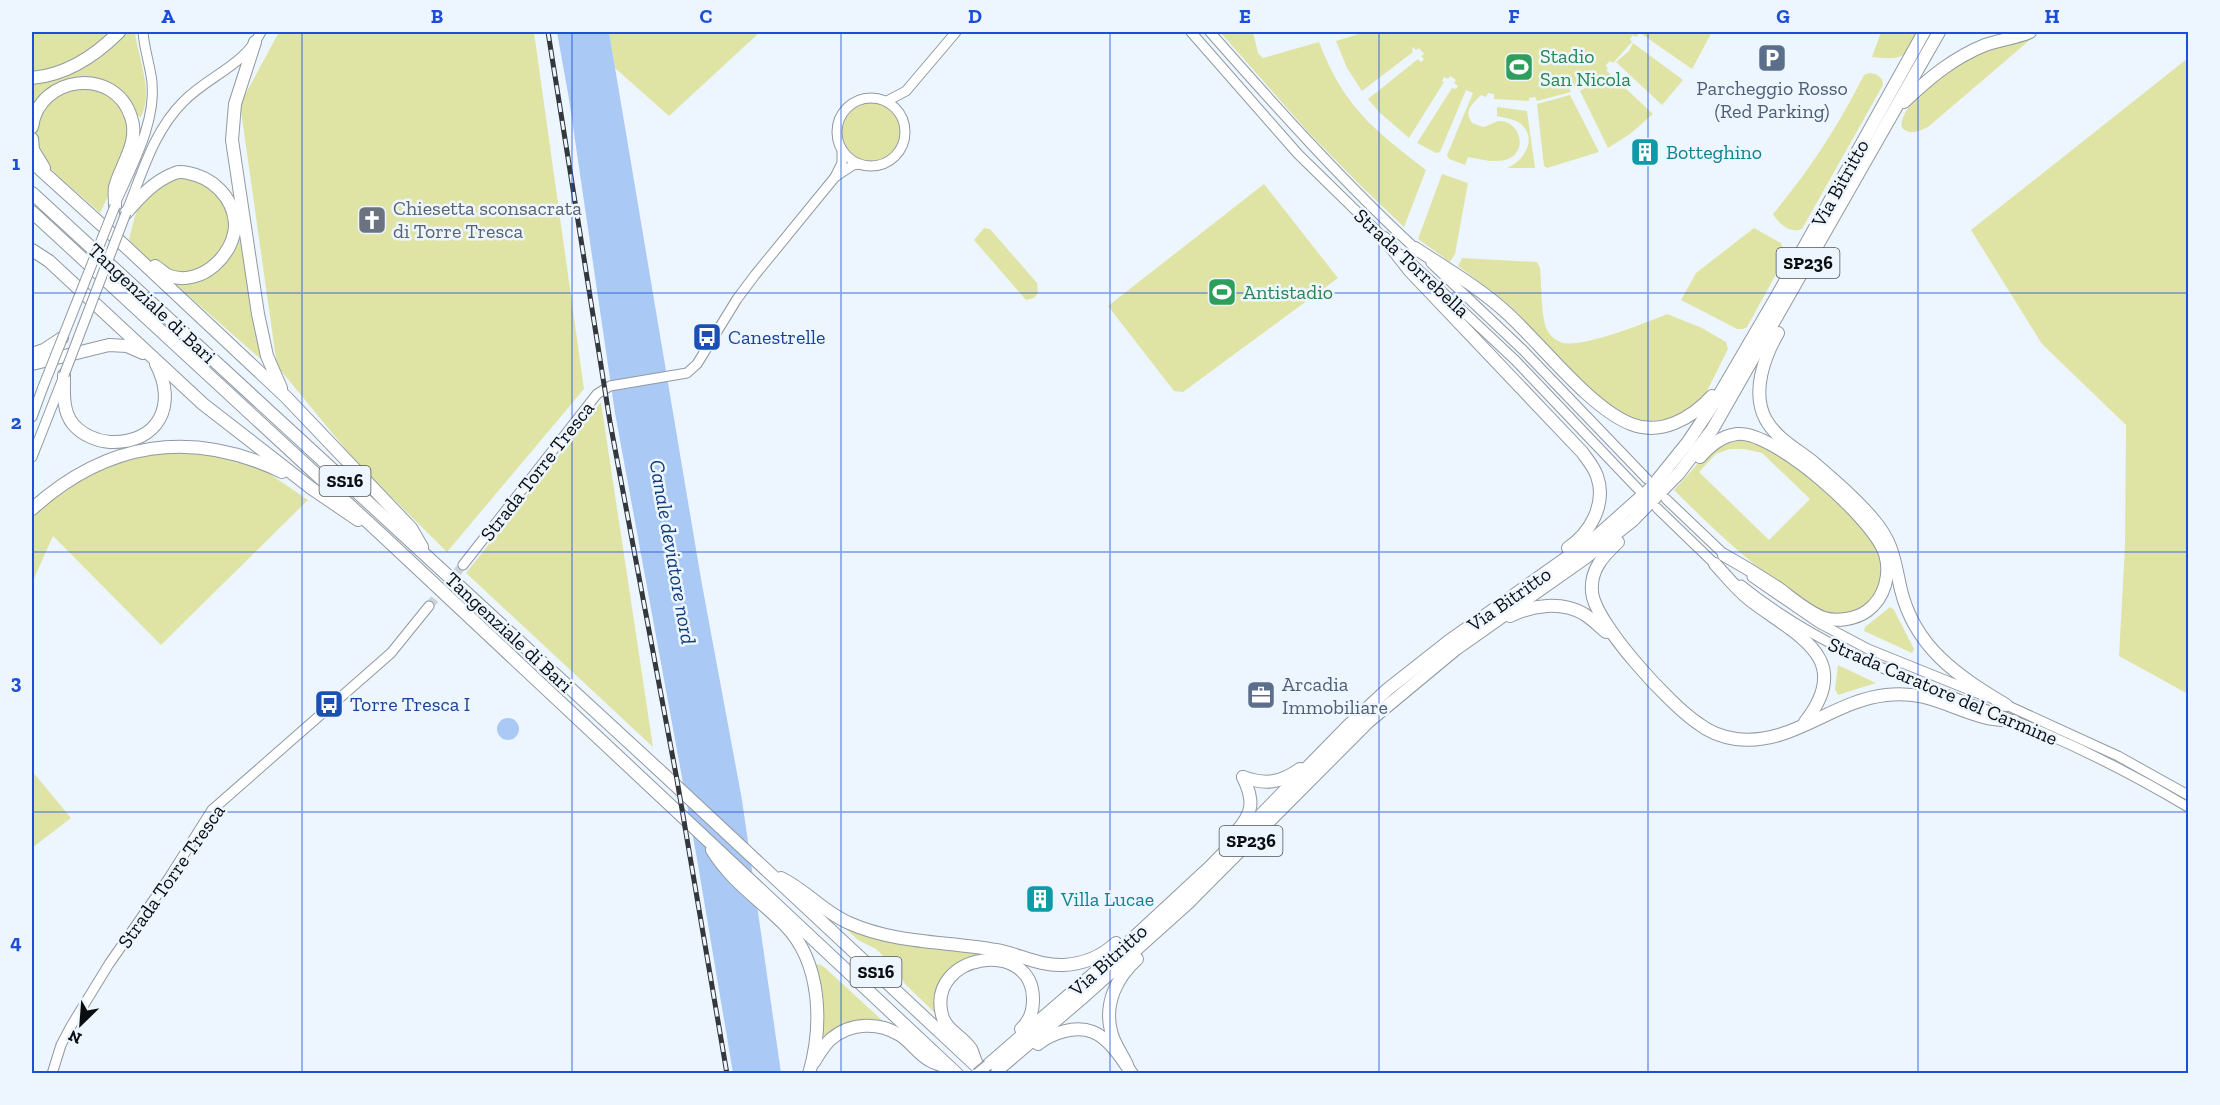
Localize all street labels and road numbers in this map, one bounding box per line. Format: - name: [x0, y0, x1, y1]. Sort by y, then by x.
- street label: Via Bitritto: [1806, 135, 1874, 232]
- street label: Strada Torrebella: [1349, 203, 1475, 323]
- street label: Tangenziale di Bari: [83, 238, 221, 368]
- road number: SP236: [1776, 248, 1840, 278]
- street label: Strada Torre Tresca: [475, 396, 599, 545]
- road number: SS16: [320, 466, 370, 496]
- street label: Via Bitritto: [1462, 561, 1555, 637]
- street label: Tangenziale di Bari: [440, 567, 578, 697]
- street label: Strada Caratore del Carmine: [1825, 632, 2061, 750]
- street label: Strada Torre Tresca: [112, 799, 230, 953]
- road number: SP236: [1220, 826, 1282, 856]
- street label: Via Bitritto: [1063, 919, 1152, 1002]
- road number: SS16: [850, 957, 902, 987]

